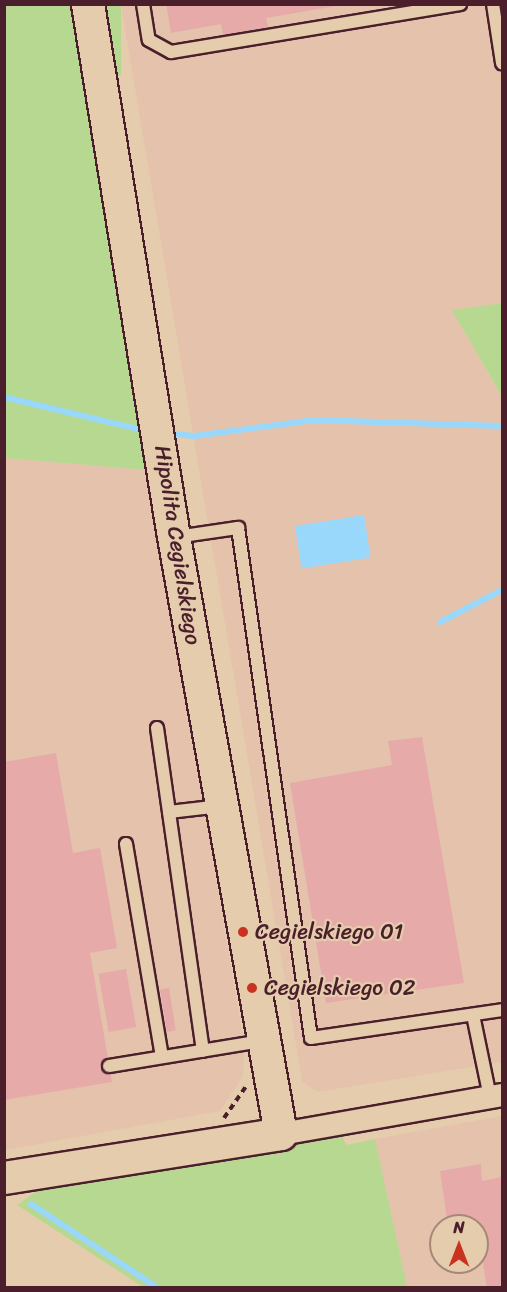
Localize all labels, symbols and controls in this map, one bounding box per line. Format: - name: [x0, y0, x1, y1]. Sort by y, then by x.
- street label: Hipolita Cegielskiego: [149, 443, 207, 647]
- place label: Cegielskiego 01: [255, 919, 403, 945]
- marker: Cegielskiego 01: [236, 925, 250, 939]
- place label: Cegielskiego 02: [264, 975, 415, 1001]
- marker: Cegielskiego 02: [245, 981, 259, 995]
- text: N: [453, 1213, 465, 1242]
- north arrow: [429, 1214, 489, 1274]

